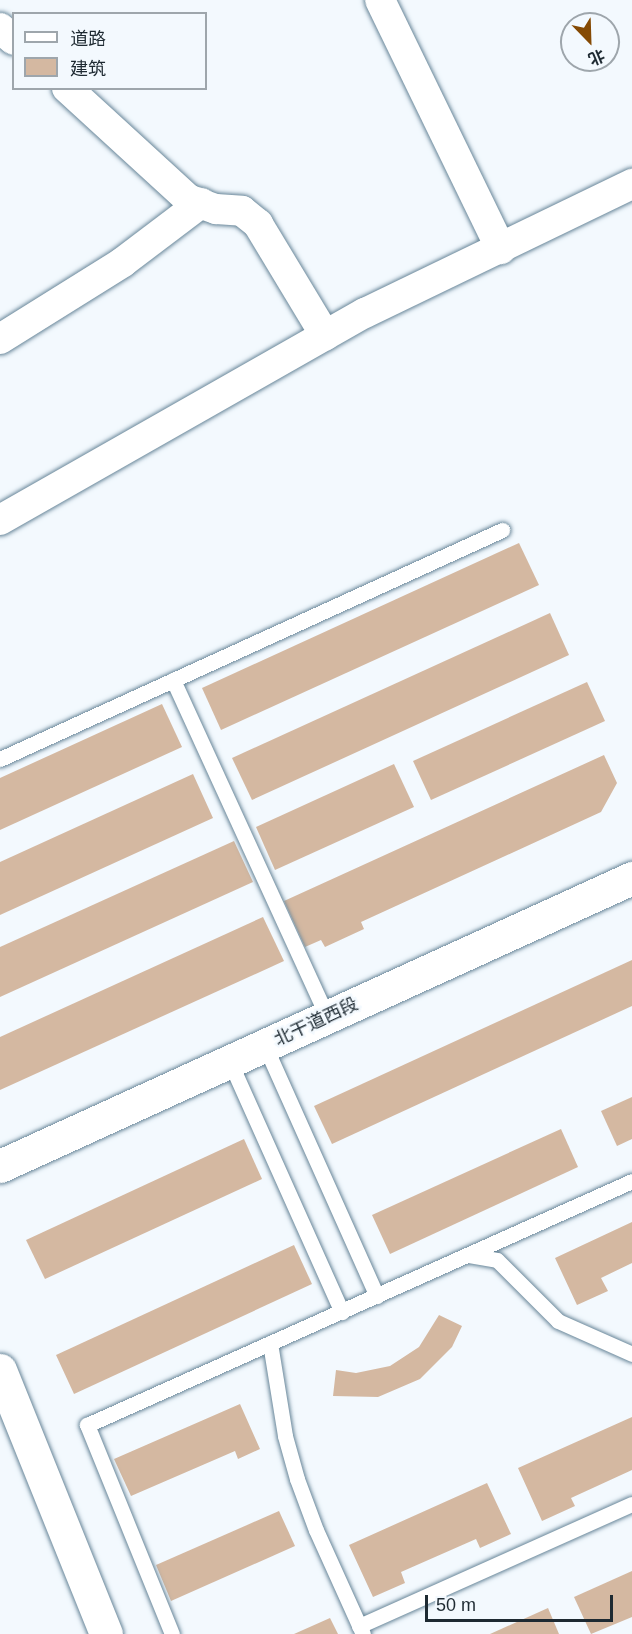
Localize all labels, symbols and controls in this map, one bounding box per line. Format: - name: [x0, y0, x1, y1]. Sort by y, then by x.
- legend: [12, 12, 207, 90]
- north arrow: [560, 12, 620, 72]
- text: 道路: [70, 29, 106, 49]
- text: 北: [586, 46, 607, 68]
- text: 建筑: [70, 59, 106, 79]
- street label: 北干道西段: [271, 993, 361, 1051]
- scale bar: [428, 1583, 616, 1621]
- text: 50 m: [436, 1595, 476, 1615]

